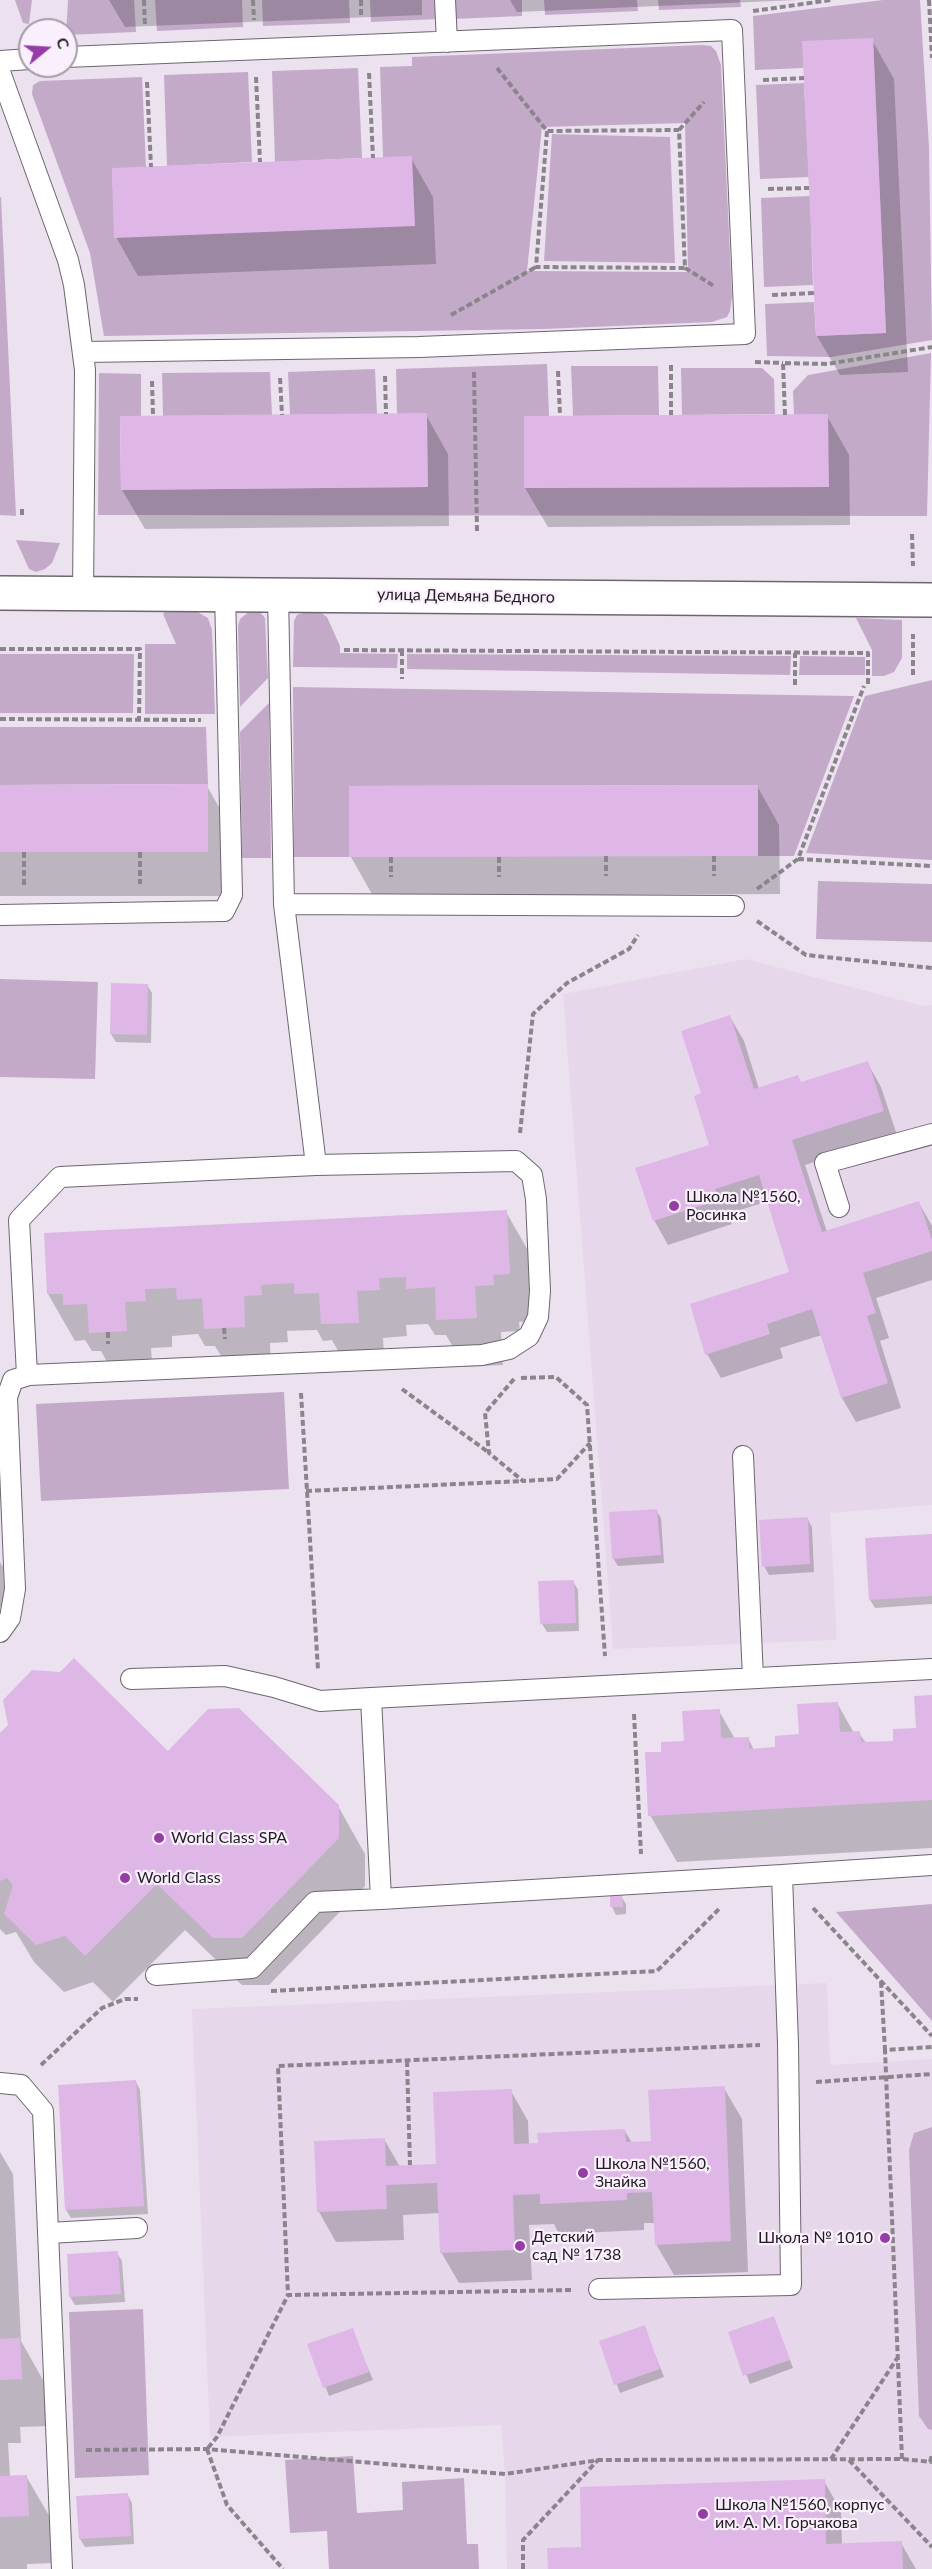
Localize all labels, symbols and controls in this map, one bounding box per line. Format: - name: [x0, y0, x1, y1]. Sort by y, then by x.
- north arrow: [18, 18, 78, 78]
- text: С: [53, 35, 74, 51]
- street label: улица Демьяна Бедного: [377, 585, 555, 607]
- place label: Школа №1560, Росинка: [686, 1187, 801, 1225]
- marker: Школа №1560, Росинка: [667, 1199, 681, 1213]
- place label: World Class SPA: [171, 1828, 287, 1848]
- marker: World Class SPA: [152, 1831, 166, 1845]
- place label: World Class: [137, 1868, 221, 1888]
- marker: World Class: [118, 1871, 132, 1885]
- place label: Школа №1560, Знайка: [595, 2154, 710, 2192]
- marker: Школа №1560, Знайка: [576, 2166, 590, 2180]
- place label: Детский сад № 1738: [532, 2227, 621, 2265]
- place label: Школа № 1010: [758, 2228, 873, 2248]
- marker: Школа № 1010: [878, 2231, 892, 2245]
- marker: Детский сад № 1738: [513, 2239, 527, 2253]
- place label: Школа №1560, корпус им. А. М. Горчакова: [715, 2495, 884, 2533]
- marker: Школа №1560, корпус им. А. М. Горчакова: [696, 2507, 710, 2521]

